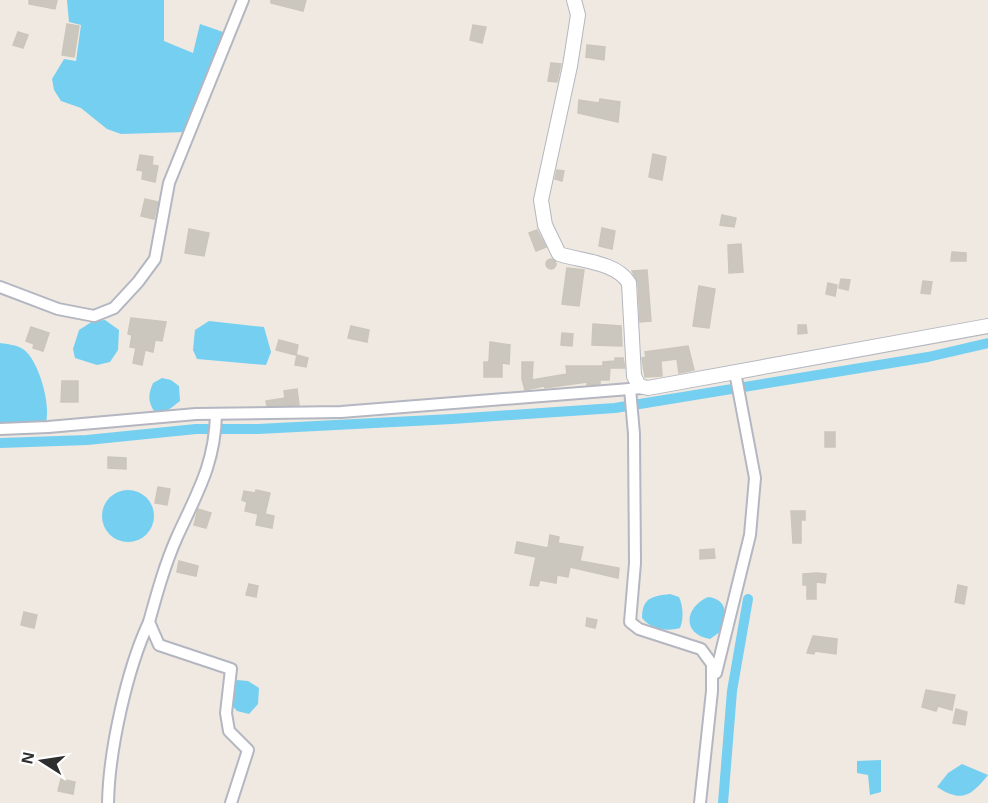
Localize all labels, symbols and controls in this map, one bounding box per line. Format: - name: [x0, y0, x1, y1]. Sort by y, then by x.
- north arrow: [12, 731, 72, 791]
- text: N: [18, 751, 37, 765]

